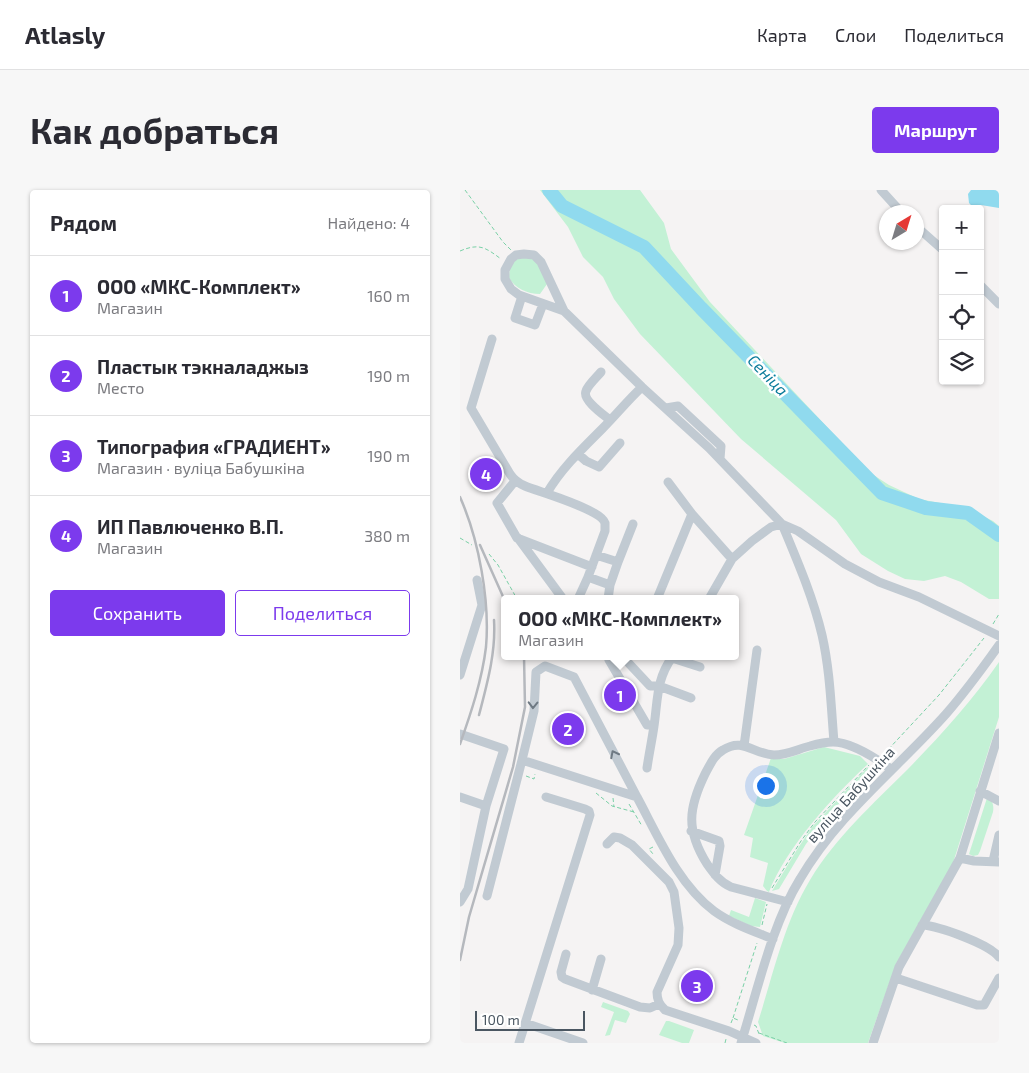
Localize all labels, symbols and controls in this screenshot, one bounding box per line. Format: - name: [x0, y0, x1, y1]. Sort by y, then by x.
- text: Atlasly: [25, 20, 105, 49]
- text: Карта: [757, 24, 807, 46]
- text: Слои: [835, 24, 876, 46]
- text: Поделиться: [904, 24, 1004, 46]
- button: Маршрут: [872, 107, 999, 153]
- text: Как добраться: [30, 109, 279, 151]
- north arrow: [879, 205, 924, 250]
- map controls: [939, 205, 984, 385]
- button: +: [939, 205, 984, 250]
- text: Рядом: [50, 210, 117, 235]
- text: Найдено: 4: [327, 213, 410, 232]
- button: −: [939, 250, 984, 295]
- text: ООО «МКС-Комплект»: [97, 275, 301, 298]
- text: 1: [63, 286, 69, 305]
- text: 160 m: [367, 286, 410, 305]
- button: locate: [939, 295, 984, 340]
- text: Магазин: [97, 298, 163, 317]
- button: layers: [939, 340, 984, 385]
- water label: Сеніца: [744, 350, 792, 399]
- text: Пластык тэкналаджыз: [97, 355, 309, 378]
- text: 2: [61, 366, 71, 385]
- text: 190 m: [367, 366, 410, 385]
- text: Место: [97, 378, 144, 397]
- text: Типография «ГРАДИЕНТ»: [97, 435, 331, 458]
- text: 3: [61, 446, 71, 465]
- text: 190 m: [367, 446, 410, 465]
- pin: 4: [470, 455, 502, 493]
- text: Магазин · вуліца Бабушкіна: [97, 458, 305, 477]
- text: ИП Павлюченко В.П.: [97, 515, 284, 538]
- text: 4: [61, 526, 71, 545]
- text: 380 m: [364, 526, 410, 545]
- text: Магазин: [97, 538, 163, 557]
- button: Сохранить: [50, 590, 225, 636]
- button: Поделиться: [235, 590, 410, 636]
- popup: [501, 595, 739, 660]
- text: ООО «МКС-Комплект»: [518, 607, 722, 630]
- text: Магазин: [518, 630, 584, 649]
- pin: 1: [604, 676, 636, 714]
- one-way arrow: [528, 702, 538, 710]
- pin: 2: [552, 710, 584, 748]
- street label: вуліца Бабушкіна: [802, 743, 899, 847]
- one-way arrow: [610, 750, 620, 759]
- your location: [753, 773, 779, 799]
- pin: 3: [681, 967, 713, 1005]
- scale bar: [475, 1008, 585, 1031]
- text: 100 m: [482, 1011, 520, 1028]

